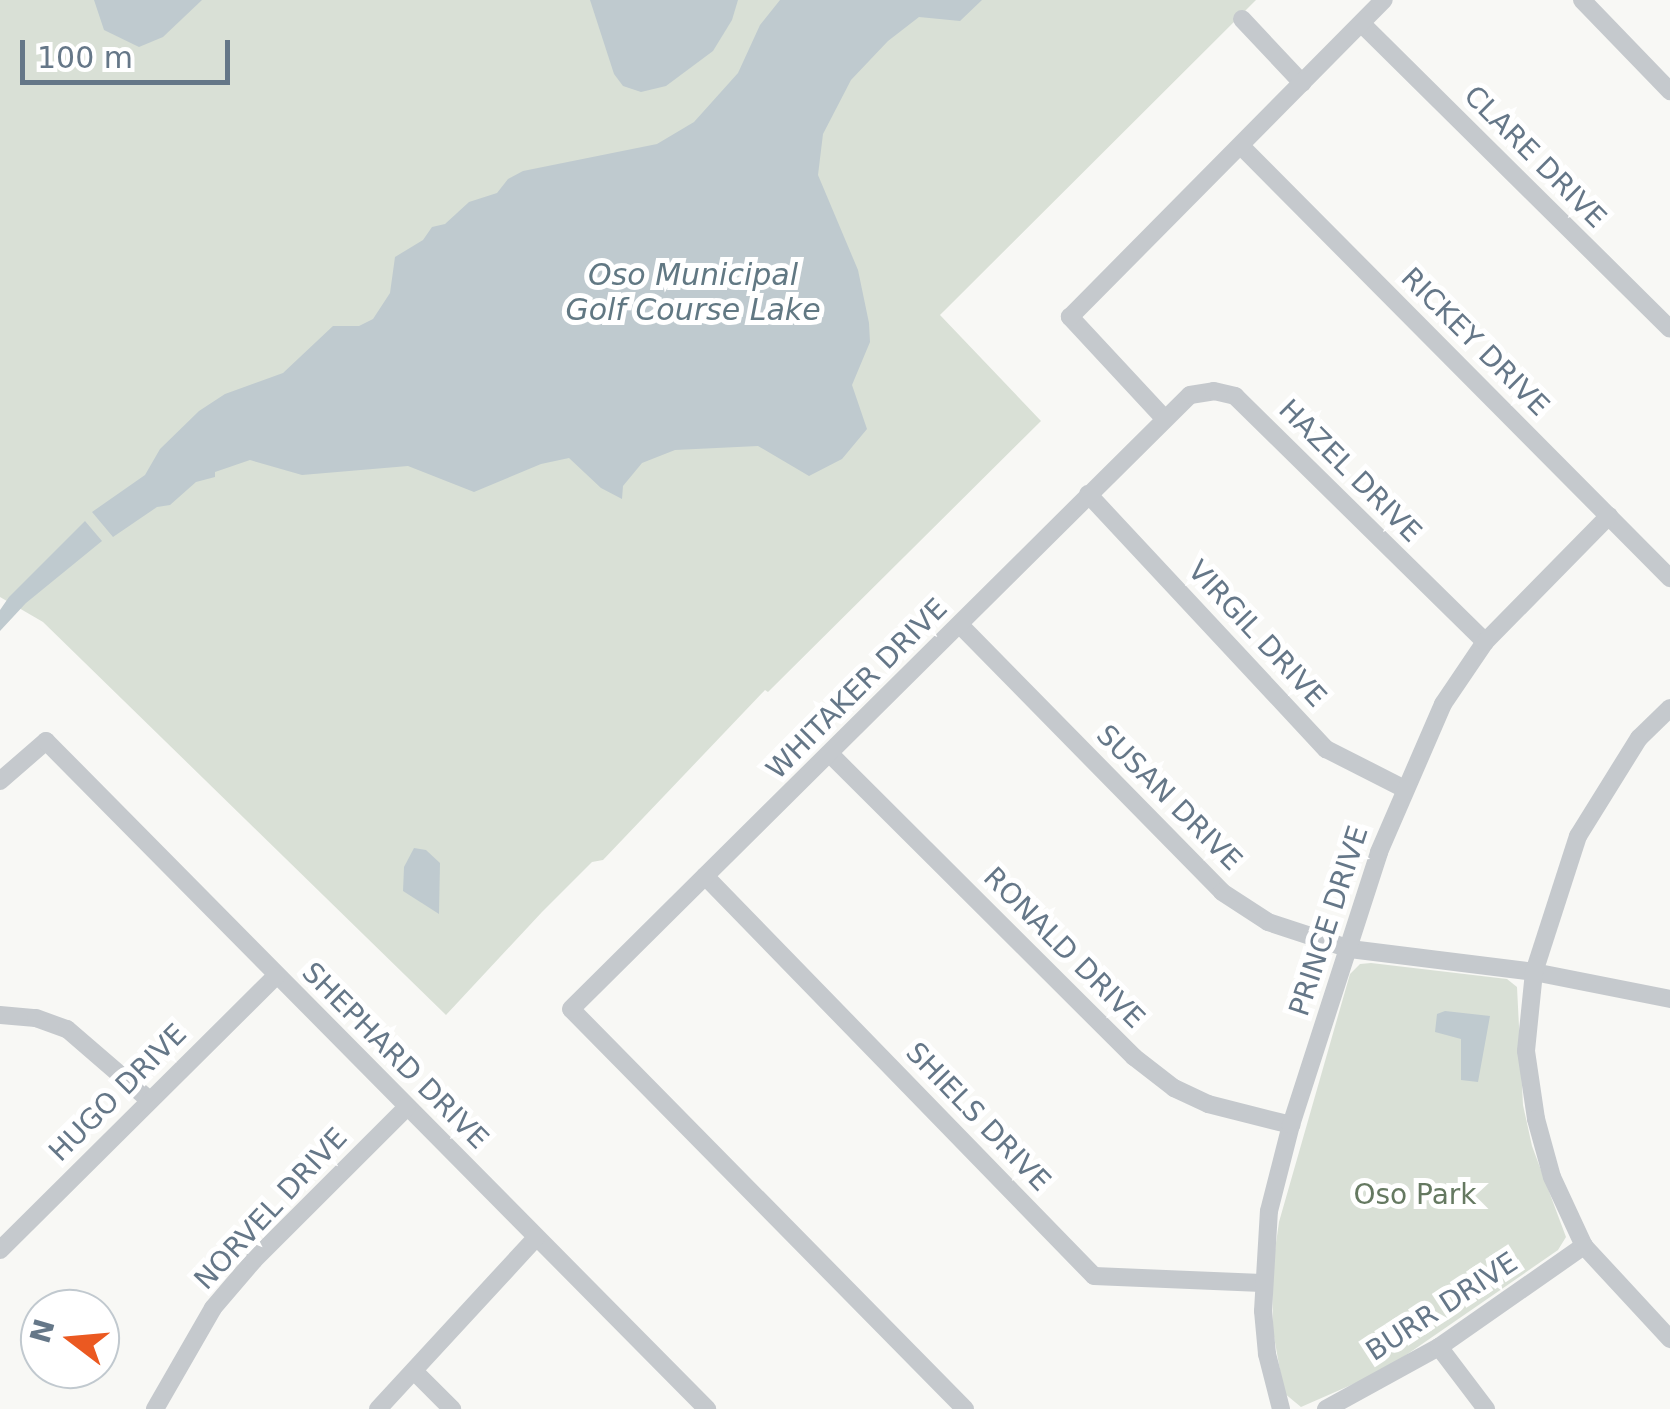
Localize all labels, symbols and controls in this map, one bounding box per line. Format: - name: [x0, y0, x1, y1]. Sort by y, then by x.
- scale bar: [25, 20, 235, 82]
- text: 100 m: [37, 40, 133, 75]
- street label: CLARE DRIVE: [1457, 79, 1613, 235]
- water label: Oso Municipal Golf Course Lake: [565, 257, 821, 328]
- street label: RICKEY DRIVE: [1394, 261, 1556, 423]
- street label: HAZEL DRIVE: [1272, 393, 1428, 549]
- street label: VIRGIL DRIVE: [1181, 554, 1333, 714]
- street label: WHITAKER DRIVE: [760, 592, 954, 786]
- street label: SUSAN DRIVE: [1089, 718, 1249, 878]
- street label: PRINCE DRIVE: [1282, 822, 1376, 1020]
- street label: RONALD DRIVE: [977, 861, 1151, 1035]
- street label: SHEPHARD DRIVE: [295, 956, 495, 1156]
- street label: HUGO DRIVE: [42, 1017, 194, 1169]
- street label: SHIELS DRIVE: [899, 1036, 1057, 1198]
- street label: NORVEL DRIVE: [188, 1121, 354, 1297]
- park label: Oso Park: [1353, 1178, 1477, 1212]
- street label: BURR DRIVE: [1360, 1246, 1524, 1368]
- north arrow: [20, 1289, 120, 1389]
- text: N: [24, 1315, 62, 1347]

